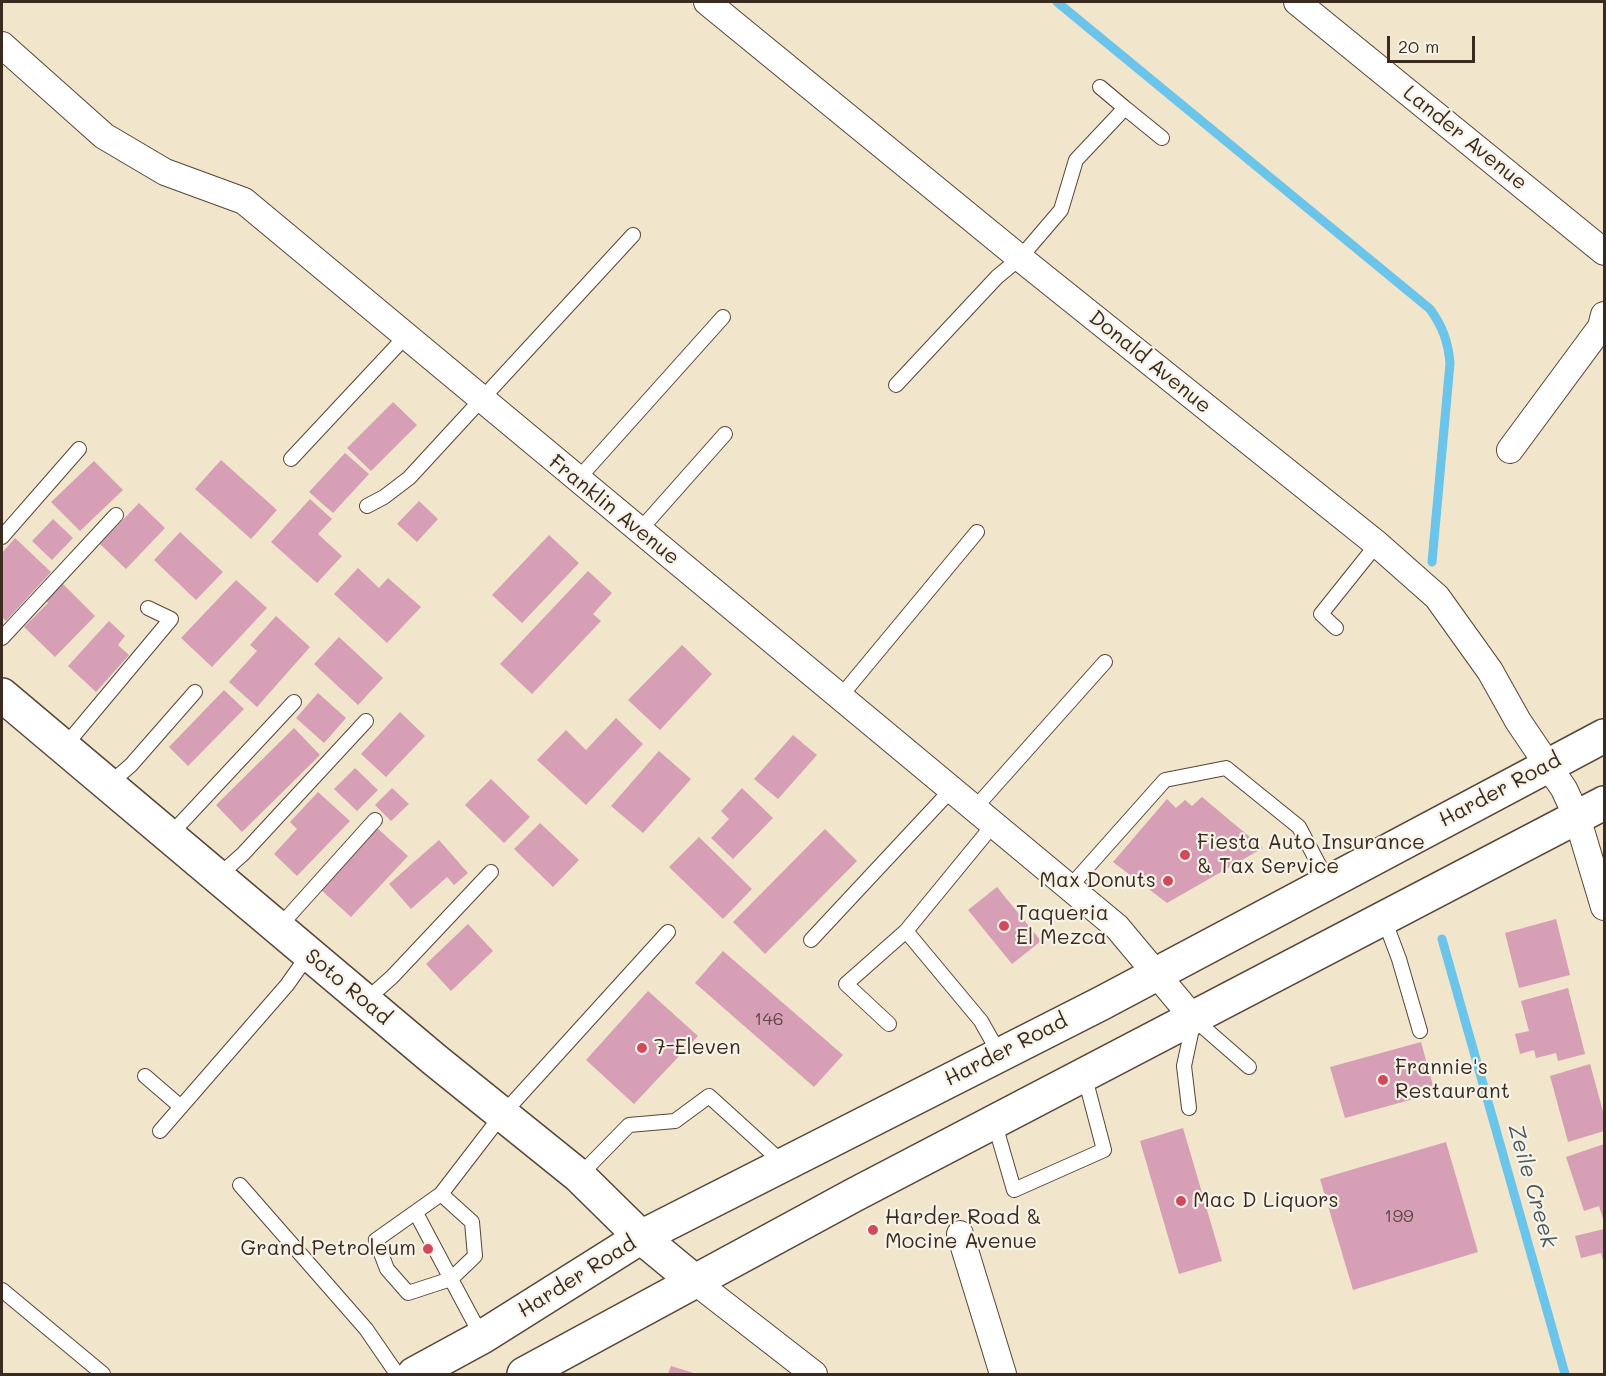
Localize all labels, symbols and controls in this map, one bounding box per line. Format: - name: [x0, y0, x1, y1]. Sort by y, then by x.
- scale bar: [1390, 24, 1478, 62]
- text: 20 m: [1398, 34, 1439, 58]
- street label: Lander Avenue: [1398, 80, 1532, 196]
- street label: Donald Avenue: [1084, 305, 1216, 419]
- street label: Franklin Avenue: [544, 450, 684, 570]
- street label: Harder Road: [1435, 747, 1565, 833]
- place label: Fiesta Auto Insurance & Tax Service: [1197, 830, 1425, 880]
- marker: Fiesta Auto Insurance & Tax Service: [1178, 848, 1192, 862]
- place label: Max Donuts: [1039, 868, 1156, 894]
- marker: Max Donuts: [1161, 874, 1175, 888]
- place label: Taqueria El Mezca: [1016, 901, 1109, 951]
- marker: Taqueria El Mezca: [997, 919, 1011, 933]
- street label: Soto Road: [300, 944, 396, 1030]
- house number: 146: [754, 1008, 784, 1030]
- street label: Harder Road: [940, 1008, 1072, 1092]
- place label: 7-Eleven: [654, 1035, 741, 1061]
- marker: 7-Eleven: [635, 1041, 649, 1055]
- place label: Frannie's Restaurant: [1395, 1055, 1510, 1105]
- marker: Frannie's Restaurant: [1376, 1073, 1390, 1087]
- water label: Zeile Creek: [1502, 1121, 1562, 1251]
- place label: Mac D Liquors: [1193, 1188, 1339, 1214]
- marker: Mac D Liquors: [1174, 1194, 1188, 1208]
- place label: Harder Road & Mocine Avenue: [885, 1205, 1041, 1255]
- house number: 199: [1384, 1205, 1414, 1227]
- marker: Harder Road & Mocine Avenue: [866, 1223, 880, 1237]
- street label: Harder Road: [513, 1231, 641, 1323]
- place label: Grand Petroleum: [241, 1236, 416, 1262]
- marker: Grand Petroleum: [421, 1242, 435, 1256]

